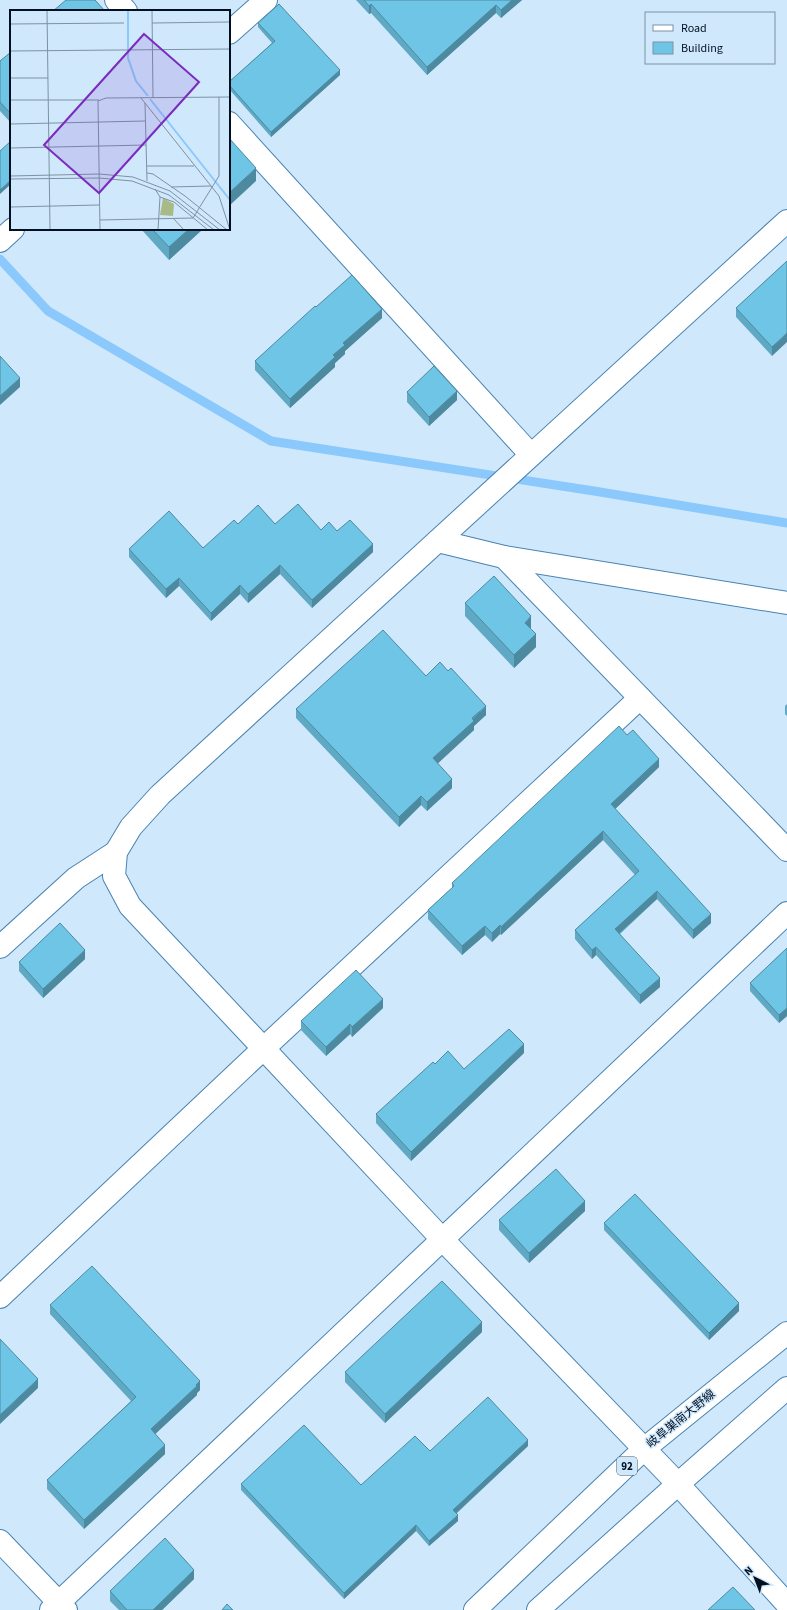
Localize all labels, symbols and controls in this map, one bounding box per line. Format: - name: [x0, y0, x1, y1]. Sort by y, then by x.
- inset map: [10, 10, 230, 230]
- legend: [645, 12, 775, 64]
- text: Road: [681, 20, 707, 37]
- text: Building: [681, 40, 723, 57]
- street label: 岐阜巣南大野線: [643, 1386, 719, 1452]
- road number: 92: [617, 1457, 637, 1475]
- north arrow: [735, 1558, 775, 1598]
- text: N: [741, 1563, 756, 1579]

